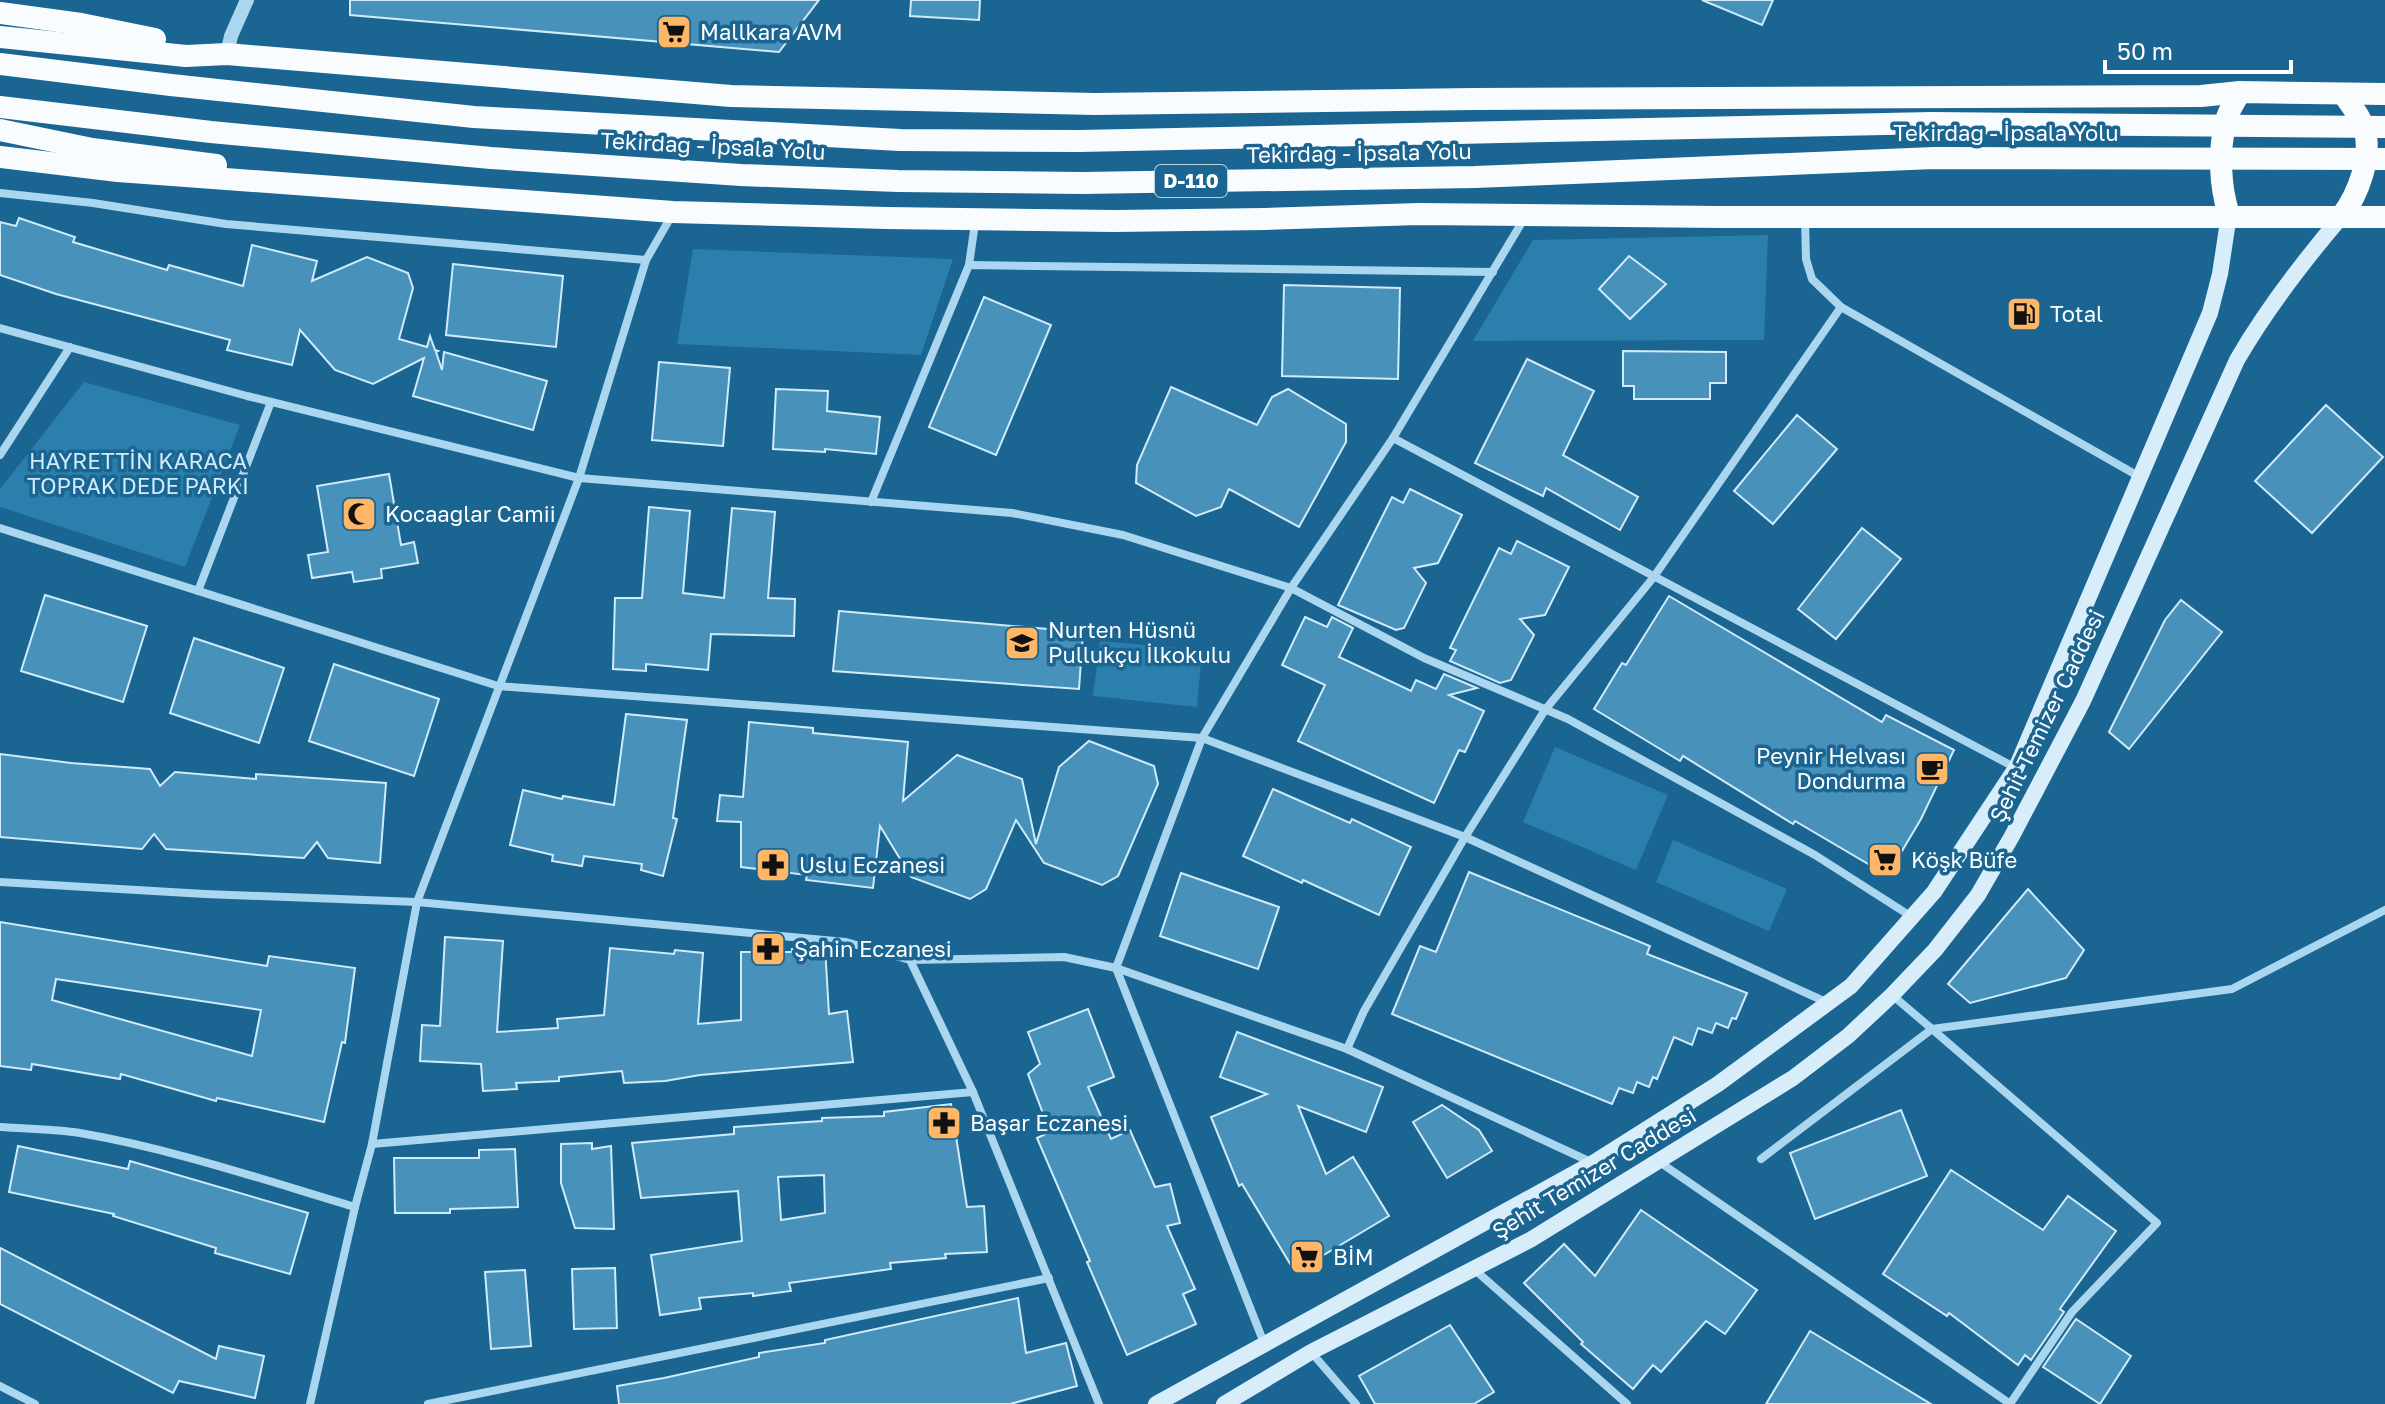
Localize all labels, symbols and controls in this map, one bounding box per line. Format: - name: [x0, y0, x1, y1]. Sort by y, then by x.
- supermarket icon: Mallkara AVM: [655, 13, 693, 51]
- place label: Mallkara AVM: [700, 18, 843, 45]
- scale bar: [2105, 24, 2291, 74]
- text: 50 m: [2117, 36, 2173, 65]
- street label: Tekirdağ - İpsala Yolu: [1893, 119, 2119, 146]
- street label: Tekirdağ - İpsala Yolu: [600, 126, 826, 165]
- street label: Tekirdağ - İpsala Yolu: [1246, 137, 1472, 168]
- road number: D-110: [1155, 165, 1227, 197]
- fuel station icon: Total: [2005, 295, 2043, 333]
- place label: Total: [2050, 300, 2103, 327]
- park label: HAYRETTİN KARACA TOPRAK DEDE PARKI: [27, 447, 249, 499]
- mosque icon: Kocaağlar Camii: [340, 495, 378, 533]
- place label: Kocaağlar Camii: [385, 500, 556, 527]
- street label: Şehit Temizer Caddesi: [1983, 605, 2110, 826]
- place label: Nurten Hüsnü Pullukçu İlkokulu: [1048, 616, 1231, 668]
- school or university icon: Nurten Hüsnü Pullukçu İlkokulu: [1003, 624, 1041, 662]
- place label: Peynir Helvası Dondurma: [1756, 742, 1906, 794]
- cafe icon: Peynir Helvası Dondurma: [1913, 750, 1951, 788]
- supermarket icon: Köşk Büfe: [1866, 841, 1904, 879]
- pharmacy icon: Uslu Eczanesi: [754, 846, 792, 884]
- place label: Köşk Büfe: [1911, 846, 2017, 873]
- place label: Uslu Eczanesi: [799, 851, 945, 878]
- pharmacy icon: Şahin Eczanesi: [749, 930, 787, 968]
- place label: Şahin Eczanesi: [794, 935, 952, 962]
- street label: Şehit Temizer Caddesi: [1487, 1101, 1701, 1244]
- pharmacy icon: Başar Eczanesi: [925, 1104, 963, 1142]
- place label: Başar Eczanesi: [970, 1109, 1128, 1136]
- supermarket icon: BİM: [1288, 1238, 1326, 1276]
- place label: BİM: [1333, 1243, 1374, 1270]

